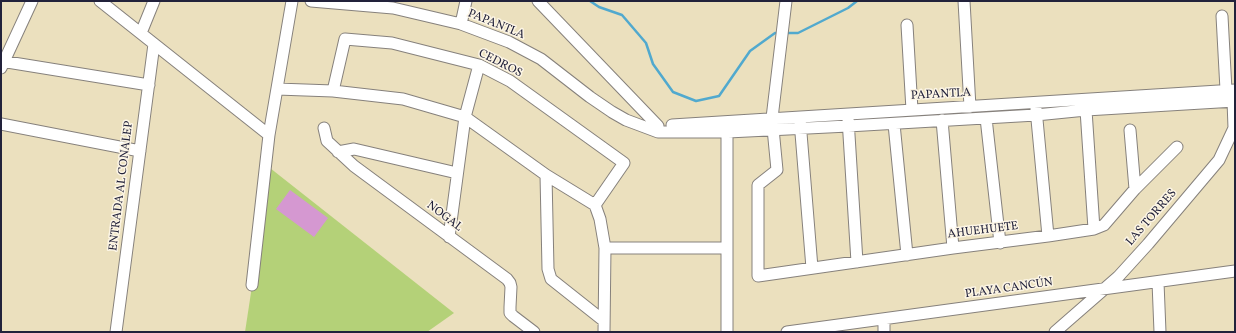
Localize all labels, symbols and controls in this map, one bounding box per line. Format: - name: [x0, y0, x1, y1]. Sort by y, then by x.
- street label: PAPANTLA: [465, 7, 527, 43]
- street label: CEDROS: [476, 47, 524, 81]
- street label: PAPANTLA: [910, 86, 972, 104]
- street label: ENTRADA AL CONALEP: [107, 120, 137, 252]
- street label: LAS TORRES: [1124, 187, 1180, 249]
- street label: NOGAL: [423, 199, 465, 235]
- street label: AHUEHUETE: [947, 220, 1019, 242]
- street label: PLAYA CANCÚN: [964, 276, 1054, 302]

